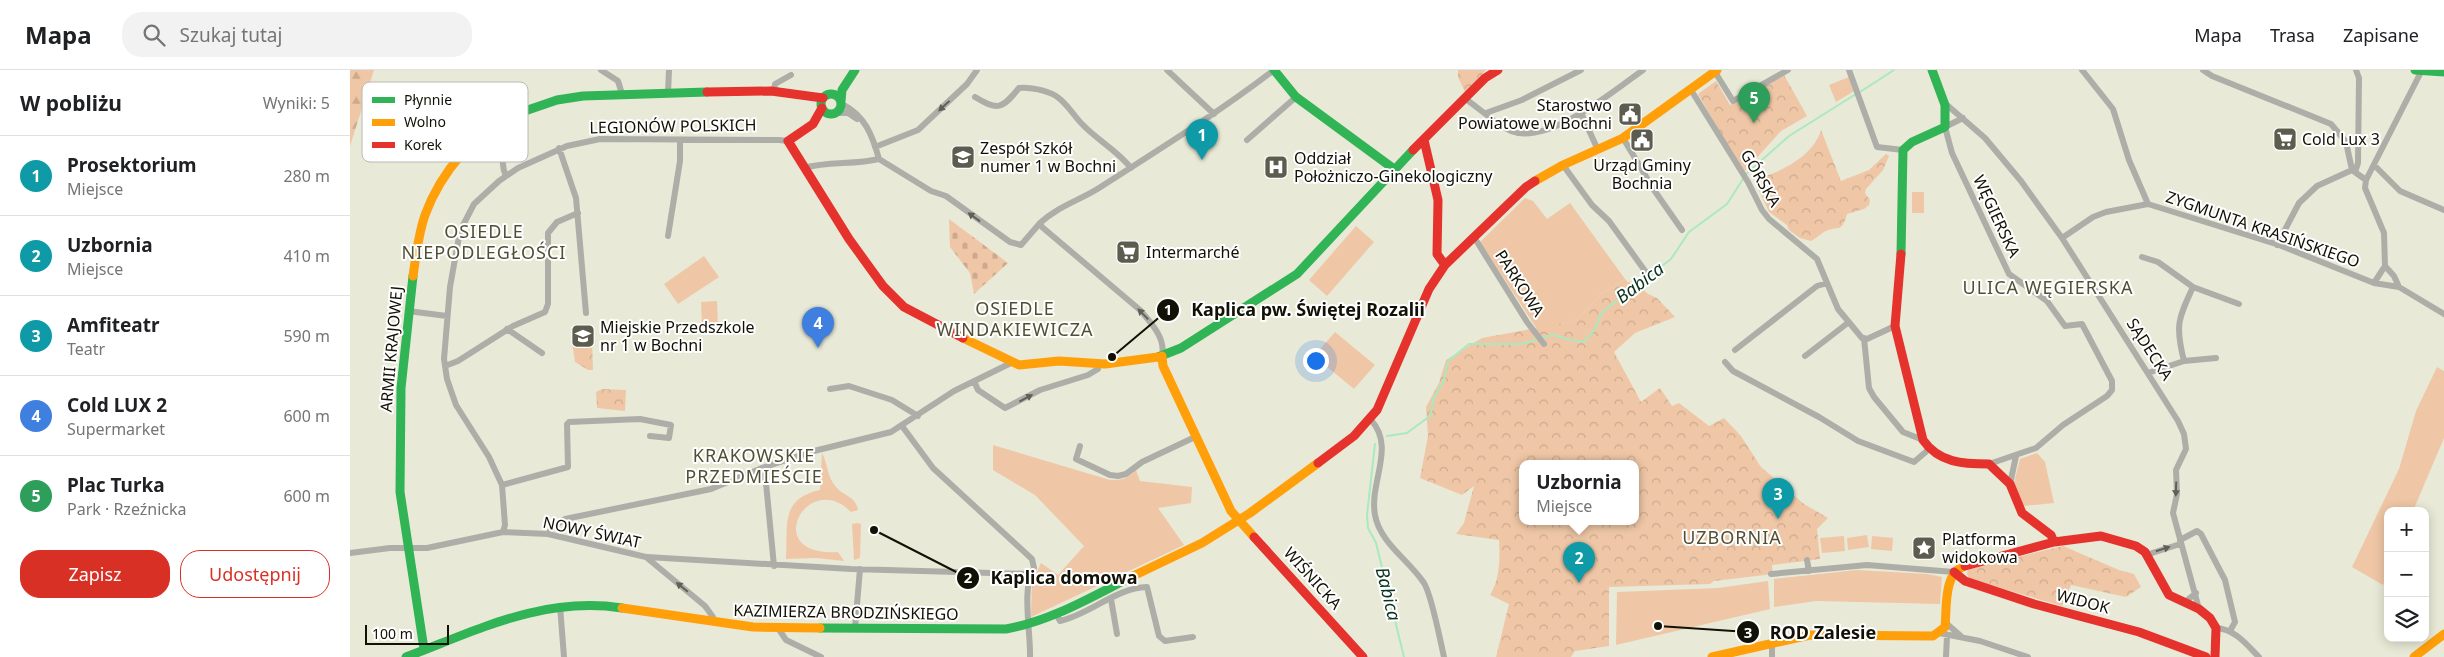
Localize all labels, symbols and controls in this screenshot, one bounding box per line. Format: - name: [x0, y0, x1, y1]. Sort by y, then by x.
- search box: [122, 12, 472, 57]
- text: Mapa: [25, 18, 92, 51]
- icon: search: [140, 21, 168, 49]
- text: Szukaj tutaj: [180, 22, 282, 48]
- text: Mapa: [2194, 23, 2242, 47]
- text: Trasa: [2270, 23, 2315, 47]
- text: Zapisane: [2343, 23, 2419, 47]
- legend: [362, 82, 528, 162]
- pin: 5: [1738, 82, 1770, 123]
- text: W pobliżu: [20, 89, 122, 117]
- text: Płynnie: [404, 90, 452, 109]
- text: Wyniki: 5: [263, 92, 330, 114]
- place label: Starostwo Powiatowe w Bochni: [1458, 94, 1612, 134]
- one-way arrow: [938, 100, 950, 112]
- public building icon: Starostwo Powiatowe w Bochni: [1617, 101, 1643, 127]
- text: Wolno: [404, 112, 446, 131]
- street label: LEGIONÓW POLSKICH: [589, 114, 757, 138]
- pin: 1: [1186, 119, 1218, 160]
- supermarket icon: Cold Lux 3: [2272, 126, 2298, 152]
- public building icon: Urząd Gminy Bochnia: [1629, 127, 1655, 153]
- place label: Cold Lux 3: [2302, 128, 2380, 150]
- text: Korek: [404, 135, 443, 154]
- place label: Zespół Szkół numer 1 w Bochni: [980, 137, 1116, 177]
- school or university icon: Zespół Szkół numer 1 w Bochni: [950, 144, 976, 170]
- street label: GÓRSKA: [1736, 145, 1787, 211]
- place label: Oddział Położniczo-Ginekologiczny: [1294, 147, 1493, 187]
- text: Prosektorium: [67, 152, 197, 178]
- hospital icon: Oddział Położniczo-Ginekologiczny: [1263, 154, 1289, 180]
- place label: Urząd Gminy Bochnia: [1593, 154, 1692, 194]
- text: 1: [31, 165, 41, 187]
- text: 280 m: [283, 165, 330, 187]
- street label: WĘGIERSKA: [1968, 171, 2026, 262]
- text: Miejsce: [67, 178, 123, 200]
- street label: ZYGMUNTA KRASIŃSKIEGO: [2163, 185, 2363, 273]
- one-way arrow: [968, 211, 981, 222]
- district label: OSIEDLE NIEPODLEGŁOŚCI: [402, 219, 566, 264]
- text: Uzbornia: [67, 232, 153, 258]
- supermarket icon: Intermarché: [1115, 239, 1141, 265]
- place label: Intermarché: [1146, 241, 1240, 263]
- text: 2: [31, 245, 41, 267]
- text: 410 m: [283, 245, 330, 267]
- street label: PARKOWA: [1490, 245, 1550, 321]
- water label: Babica: [1610, 256, 1668, 308]
- text: Miejsce: [67, 258, 123, 280]
- district label: ULICA WĘGIERSKA: [1963, 275, 2133, 299]
- street label: ARMII KRAJOWEJ: [375, 285, 407, 413]
- callout: Kaplica pw. Świętej Rozalii: [1156, 293, 1435, 326]
- district label: OSIEDLE WINDAKIEWICZA: [936, 296, 1094, 341]
- text: Kaplica pw. Świętej Rozalii: [1191, 297, 1425, 321]
- text: 1: [1164, 299, 1172, 319]
- pin: 4: [802, 307, 834, 348]
- one-way arrow: [1137, 308, 1149, 320]
- text: Amfiteatr: [67, 312, 159, 338]
- street label: SĄDECKA: [2122, 314, 2179, 385]
- place label: Miejskie Przedszkole nr 1 w Bochni: [600, 316, 755, 356]
- school or university icon: Miejskie Przedszkole nr 1 w Bochni: [570, 323, 596, 349]
- text: 3: [31, 325, 41, 347]
- text: 590 m: [283, 325, 330, 347]
- text: Teatr: [67, 338, 105, 360]
- your location: [1303, 348, 1329, 374]
- text: Cold LUX 2: [67, 392, 167, 418]
- one-way arrow: [1019, 394, 1034, 402]
- text: 4: [31, 405, 41, 427]
- text: 600 m: [283, 405, 330, 427]
- text: Supermarket: [67, 418, 165, 440]
- district label: KRAKOWSKIE PRZEDMIEŚCIE: [685, 443, 823, 488]
- popup: [1519, 460, 1639, 525]
- text: Uzbornia: [1536, 469, 1622, 495]
- text: Plac Turka: [67, 472, 165, 498]
- pin: 3: [1762, 478, 1794, 519]
- one-way arrow: [2172, 481, 2180, 497]
- text: 5: [31, 485, 41, 507]
- text: 600 m: [283, 485, 330, 507]
- text: Miejsce: [1536, 495, 1592, 517]
- text: Park · Rzeźnicka: [67, 498, 187, 520]
- map controls: [2384, 507, 2429, 642]
- button: +: [2384, 507, 2429, 552]
- street label: NOWY ŚWIAT: [541, 511, 643, 553]
- district label: UZBORNIA: [1682, 525, 1782, 549]
- place label: Platforma widokowa: [1942, 528, 2018, 568]
- place icon: Platforma widokowa: [1911, 535, 1937, 561]
- street label: WIŚNICKA: [1279, 542, 1347, 615]
- pin: 2: [1563, 542, 1595, 583]
- one-way arrow: [2156, 545, 2171, 553]
- button: Zapisz: [20, 550, 170, 598]
- button: Udostępnij: [180, 550, 330, 598]
- button: −: [2384, 552, 2429, 597]
- callout: Kaplica domowa: [955, 561, 1147, 594]
- water label: Babica: [1371, 564, 1407, 623]
- text: Kaplica domowa: [991, 565, 1137, 589]
- text: 2: [964, 567, 973, 587]
- one-way arrow: [676, 582, 689, 593]
- street label: WIDOK: [2054, 583, 2112, 619]
- button: layers: [2384, 597, 2429, 642]
- street label: KAZIMIERZA BRODZIŃSKIEGO: [733, 599, 959, 625]
- callout: ROD Zalesie: [1735, 616, 1887, 649]
- text: ROD Zalesie: [1770, 620, 1876, 644]
- scale bar: [365, 622, 449, 645]
- text: 3: [1744, 622, 1752, 642]
- text: 100 m: [372, 624, 413, 643]

